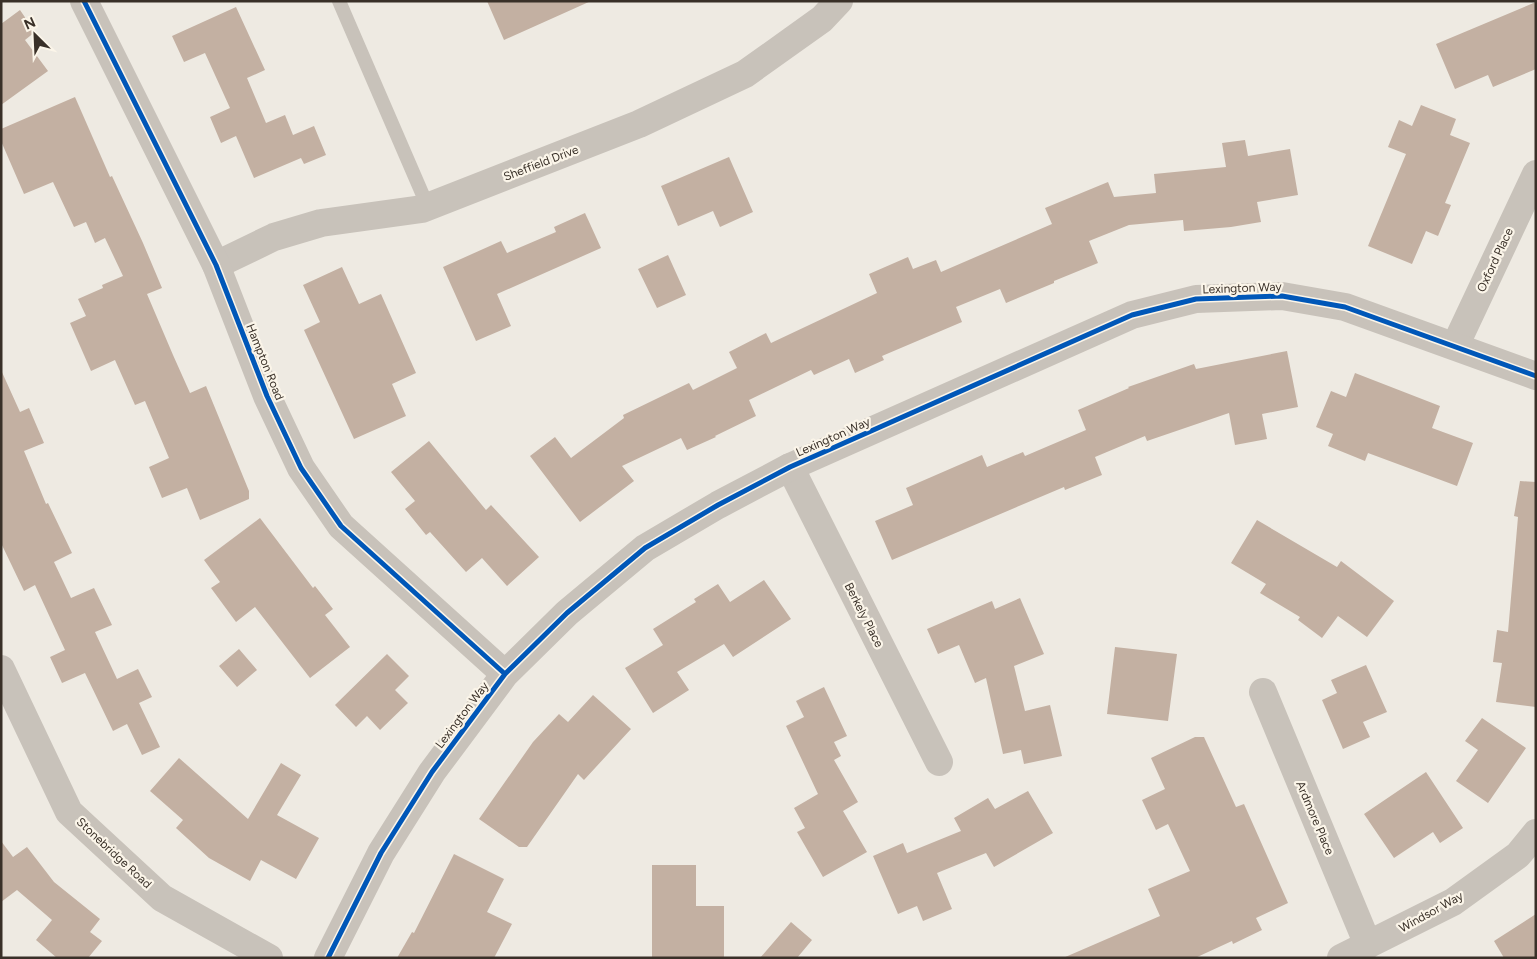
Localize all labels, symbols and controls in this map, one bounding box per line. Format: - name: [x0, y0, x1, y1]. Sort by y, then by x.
- north arrow: [10, 10, 60, 60]
- text: N: [22, 14, 38, 34]
- street label: Sheffield Drive: [502, 142, 581, 184]
- street label: Oxford Place: [1474, 225, 1516, 294]
- street label: Lexington Way: [1202, 280, 1283, 296]
- street label: Hampton Road: [243, 322, 287, 402]
- street label: Lexington Way: [794, 414, 873, 460]
- street label: Berkely Place: [842, 580, 887, 650]
- street label: Lexington Way: [432, 679, 492, 751]
- street label: Ardmore Place: [1293, 779, 1337, 857]
- street label: Stonebridge Road: [74, 815, 154, 891]
- street label: Windsor Way: [1397, 888, 1466, 935]

